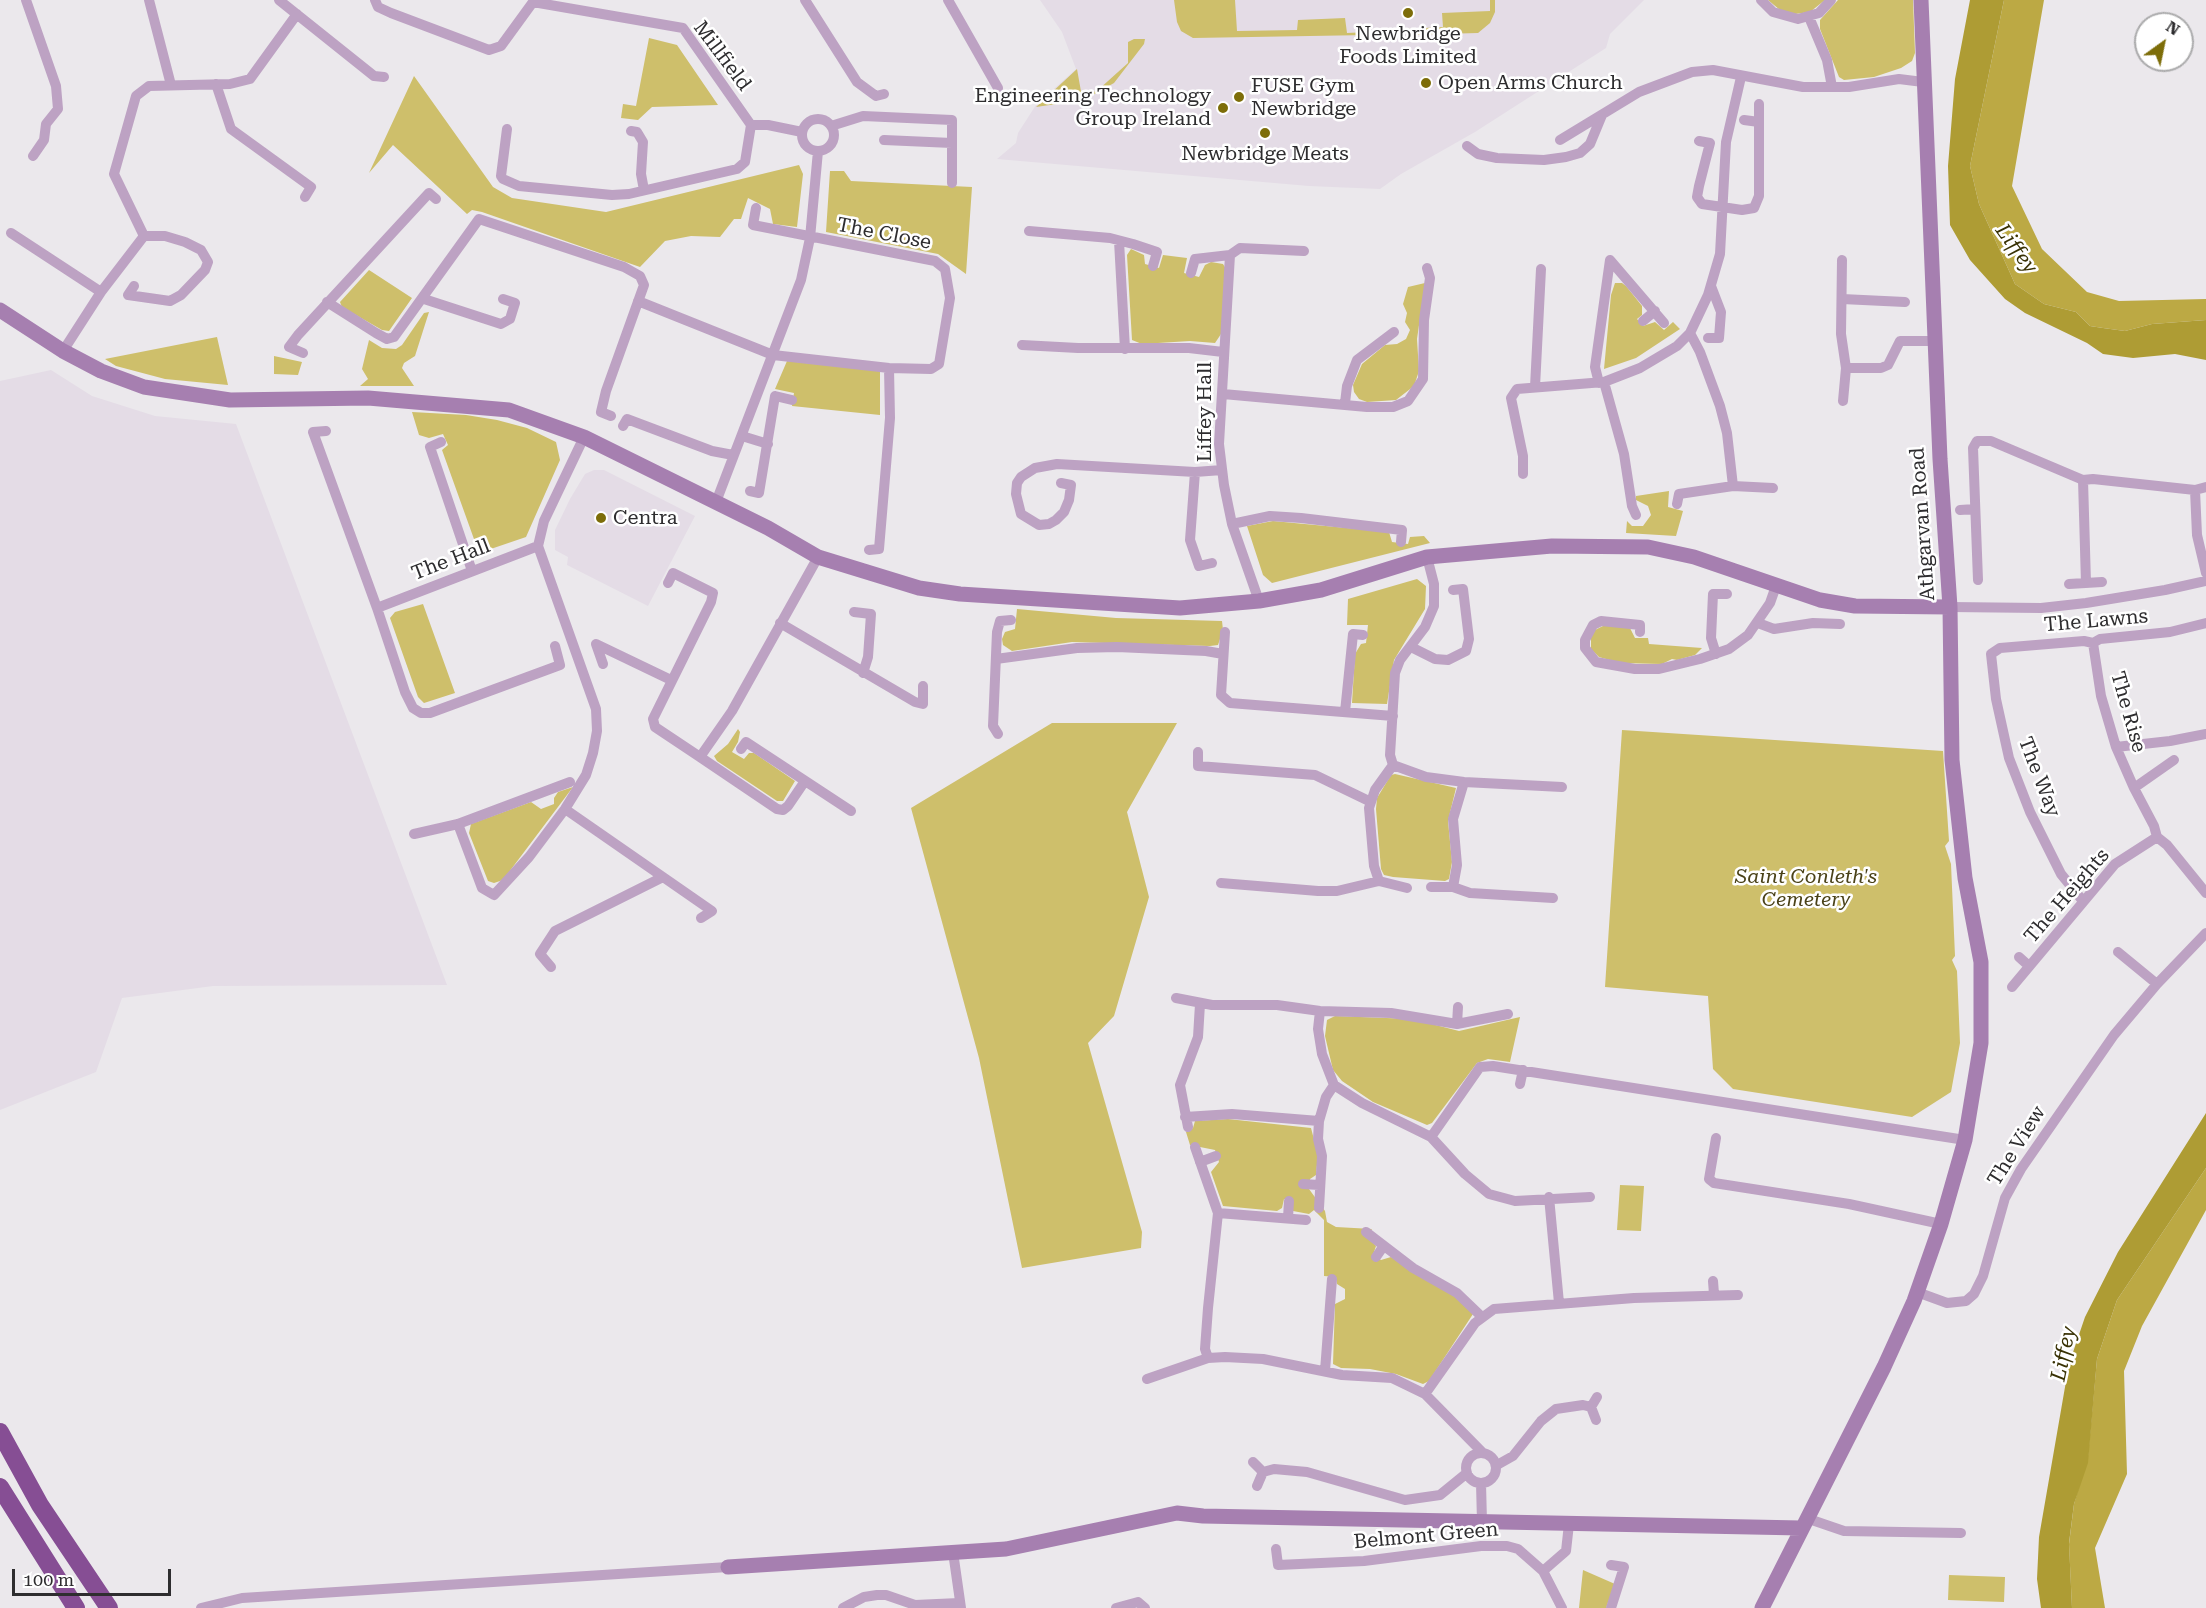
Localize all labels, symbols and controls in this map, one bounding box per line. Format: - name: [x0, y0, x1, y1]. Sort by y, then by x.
- marker: Newbridge Foods Limited: [1401, 6, 1415, 20]
- north arrow: [2134, 12, 2194, 72]
- street label: Millfield: [688, 16, 756, 96]
- text: N: [2163, 17, 2183, 39]
- place label: Newbridge Foods Limited: [1339, 22, 1477, 69]
- place label: Open Arms Church: [1438, 71, 1623, 95]
- place label: FUSE Gym Newbridge: [1251, 74, 1356, 121]
- marker: Open Arms Church: [1419, 76, 1433, 90]
- place label: Engineering Technology Group Ireland: [974, 84, 1211, 131]
- marker: FUSE Gym Newbridge: [1232, 90, 1246, 104]
- marker: Engineering Technology Group Ireland: [1216, 101, 1230, 115]
- marker: Newbridge Meats: [1258, 126, 1272, 140]
- place label: Newbridge Meats: [1181, 142, 1349, 166]
- street label: The Close: [835, 213, 933, 255]
- water label: Liffey: [1990, 219, 2042, 279]
- street label: Liffey Hall: [1193, 362, 1217, 462]
- street label: Athgarvan Road: [1906, 446, 1940, 602]
- place label: Centra: [613, 506, 678, 530]
- marker: Centra: [594, 511, 608, 525]
- street label: The Hall: [408, 534, 494, 586]
- street label: The Lawns: [2043, 605, 2149, 637]
- street label: The Rise: [2105, 669, 2151, 755]
- street label: The Way: [2013, 734, 2065, 820]
- street label: The Heights: [2019, 844, 2115, 948]
- park label: Saint Conleth's Cemetery: [1735, 865, 1877, 912]
- street label: The View: [1983, 1101, 2051, 1191]
- water label: Liffey: [2046, 1324, 2082, 1384]
- street label: Belmont Green: [1353, 1518, 1499, 1554]
- scale bar: [15, 1557, 174, 1595]
- text: 100 m: [23, 1569, 74, 1590]

